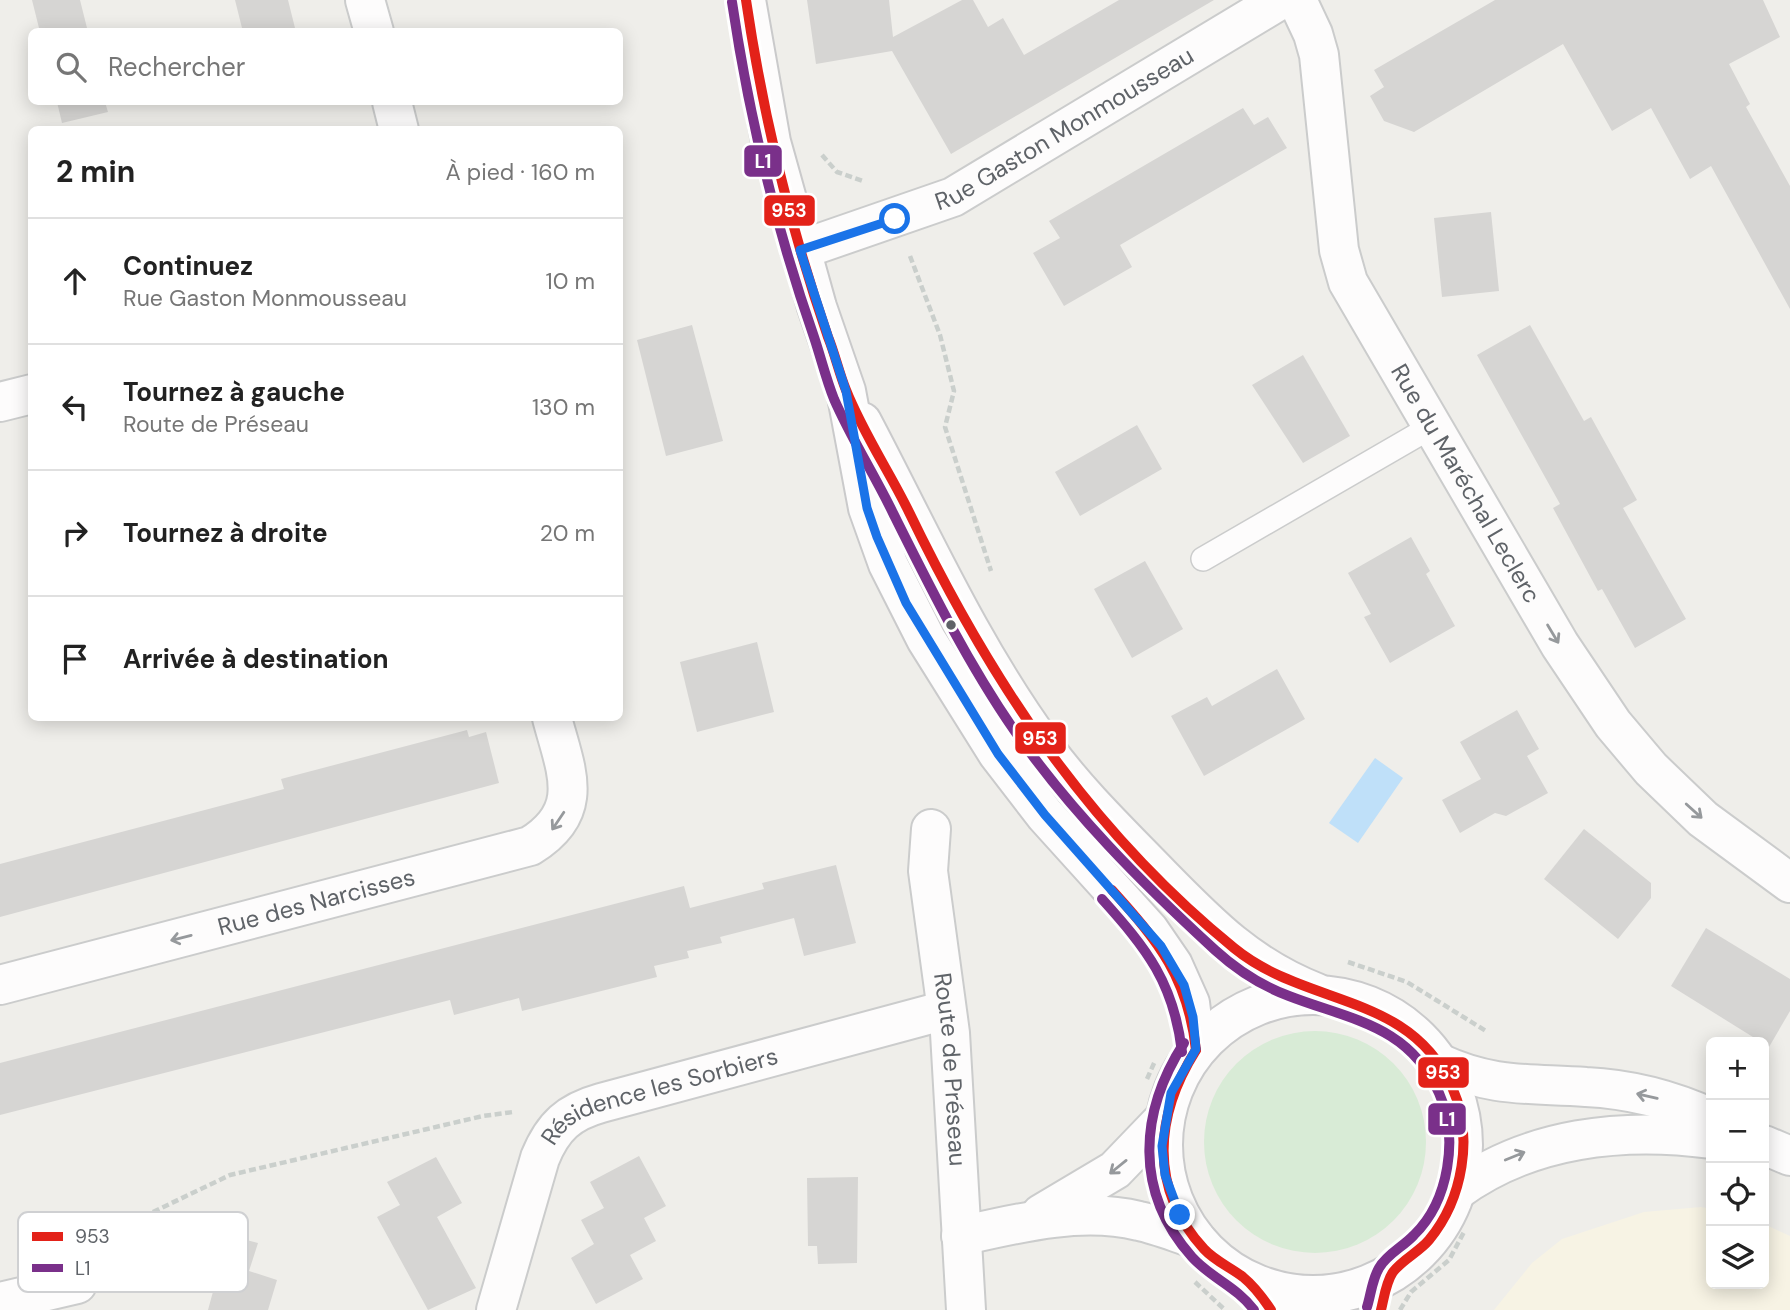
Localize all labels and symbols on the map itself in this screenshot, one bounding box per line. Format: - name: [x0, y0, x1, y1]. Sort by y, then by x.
- street label: Rue Gaston Monmousseau: [931, 40, 1199, 217]
- line badge: L1: [743, 144, 783, 178]
- text: L1: [755, 149, 771, 174]
- line badge: 953: [763, 194, 816, 227]
- text: 953: [771, 198, 807, 223]
- route start: [879, 203, 910, 234]
- street label: Rue du Maréchal Leclerc: [1384, 358, 1548, 608]
- unlabelled marker: [944, 618, 958, 632]
- one-way arrow: [1546, 623, 1560, 643]
- line badge: 953: [1014, 721, 1067, 755]
- text: 953: [1022, 726, 1058, 751]
- one-way arrow: [1685, 803, 1703, 819]
- one-way arrow: [551, 811, 565, 830]
- street label: Rue des Narcisses: [214, 861, 418, 942]
- one-way arrow: [171, 932, 193, 945]
- street label: Route de Préseau: [927, 971, 974, 1167]
- street label: Résidence les Sorbiers: [534, 1040, 781, 1151]
- line badge: 953: [1417, 1056, 1470, 1089]
- text: 953: [1425, 1060, 1461, 1085]
- one-way arrow: [1636, 1089, 1659, 1102]
- line badge: L1: [1427, 1102, 1467, 1136]
- text: L1: [1439, 1107, 1455, 1132]
- one-way arrow: [1503, 1149, 1525, 1162]
- one-way arrow: [1109, 1159, 1127, 1175]
- route end: [1164, 1199, 1195, 1230]
- legend: [18, 1212, 248, 1292]
- text: 953: [75, 1224, 110, 1249]
- text: L1: [75, 1256, 90, 1281]

